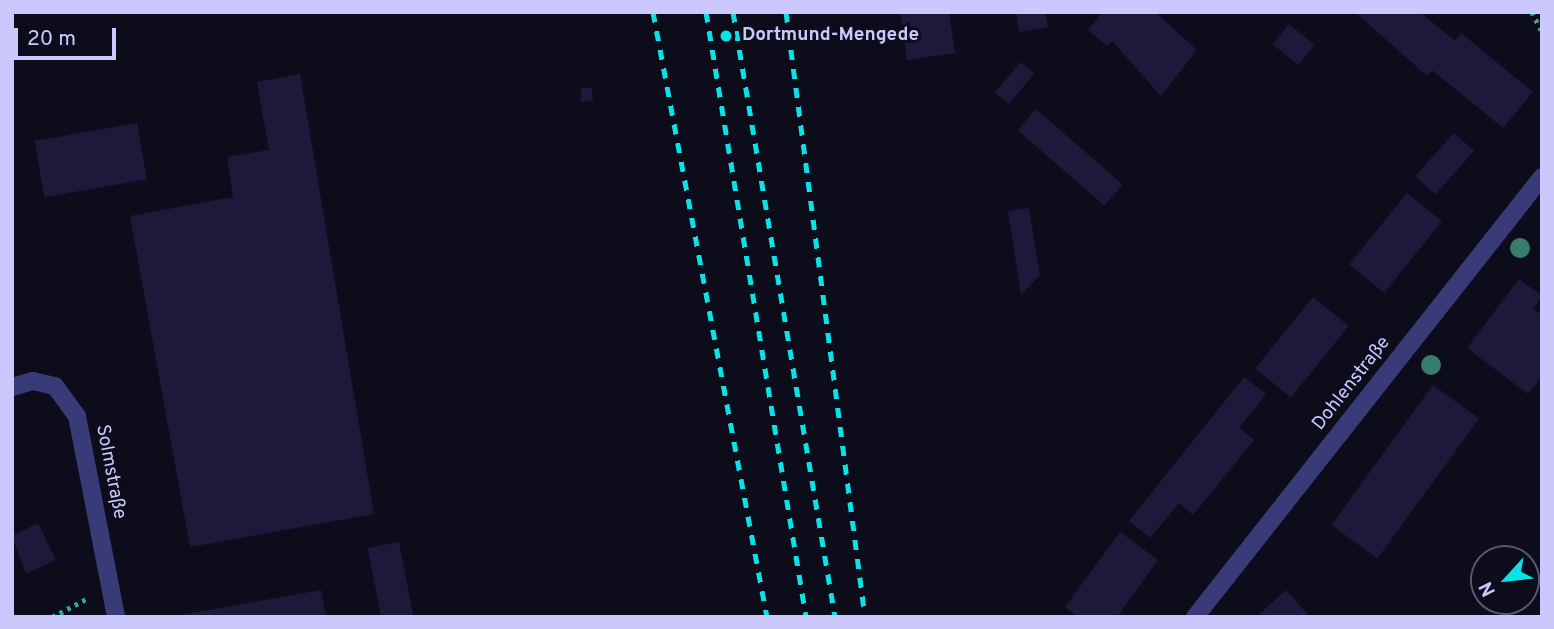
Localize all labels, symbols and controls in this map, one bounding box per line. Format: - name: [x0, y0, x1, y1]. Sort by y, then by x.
- scale bar: [18, 14, 119, 58]
- place label: Dortmund-Mengede: [742, 25, 919, 47]
- text: 20 m: [27, 26, 76, 53]
- marker: Dortmund-Mengede: [716, 26, 736, 46]
- street label: Dohlenstraße: [1308, 332, 1396, 436]
- street label: Solmstraße: [90, 423, 130, 521]
- north arrow: [1470, 545, 1540, 615]
- text: N: [1474, 577, 1502, 600]

